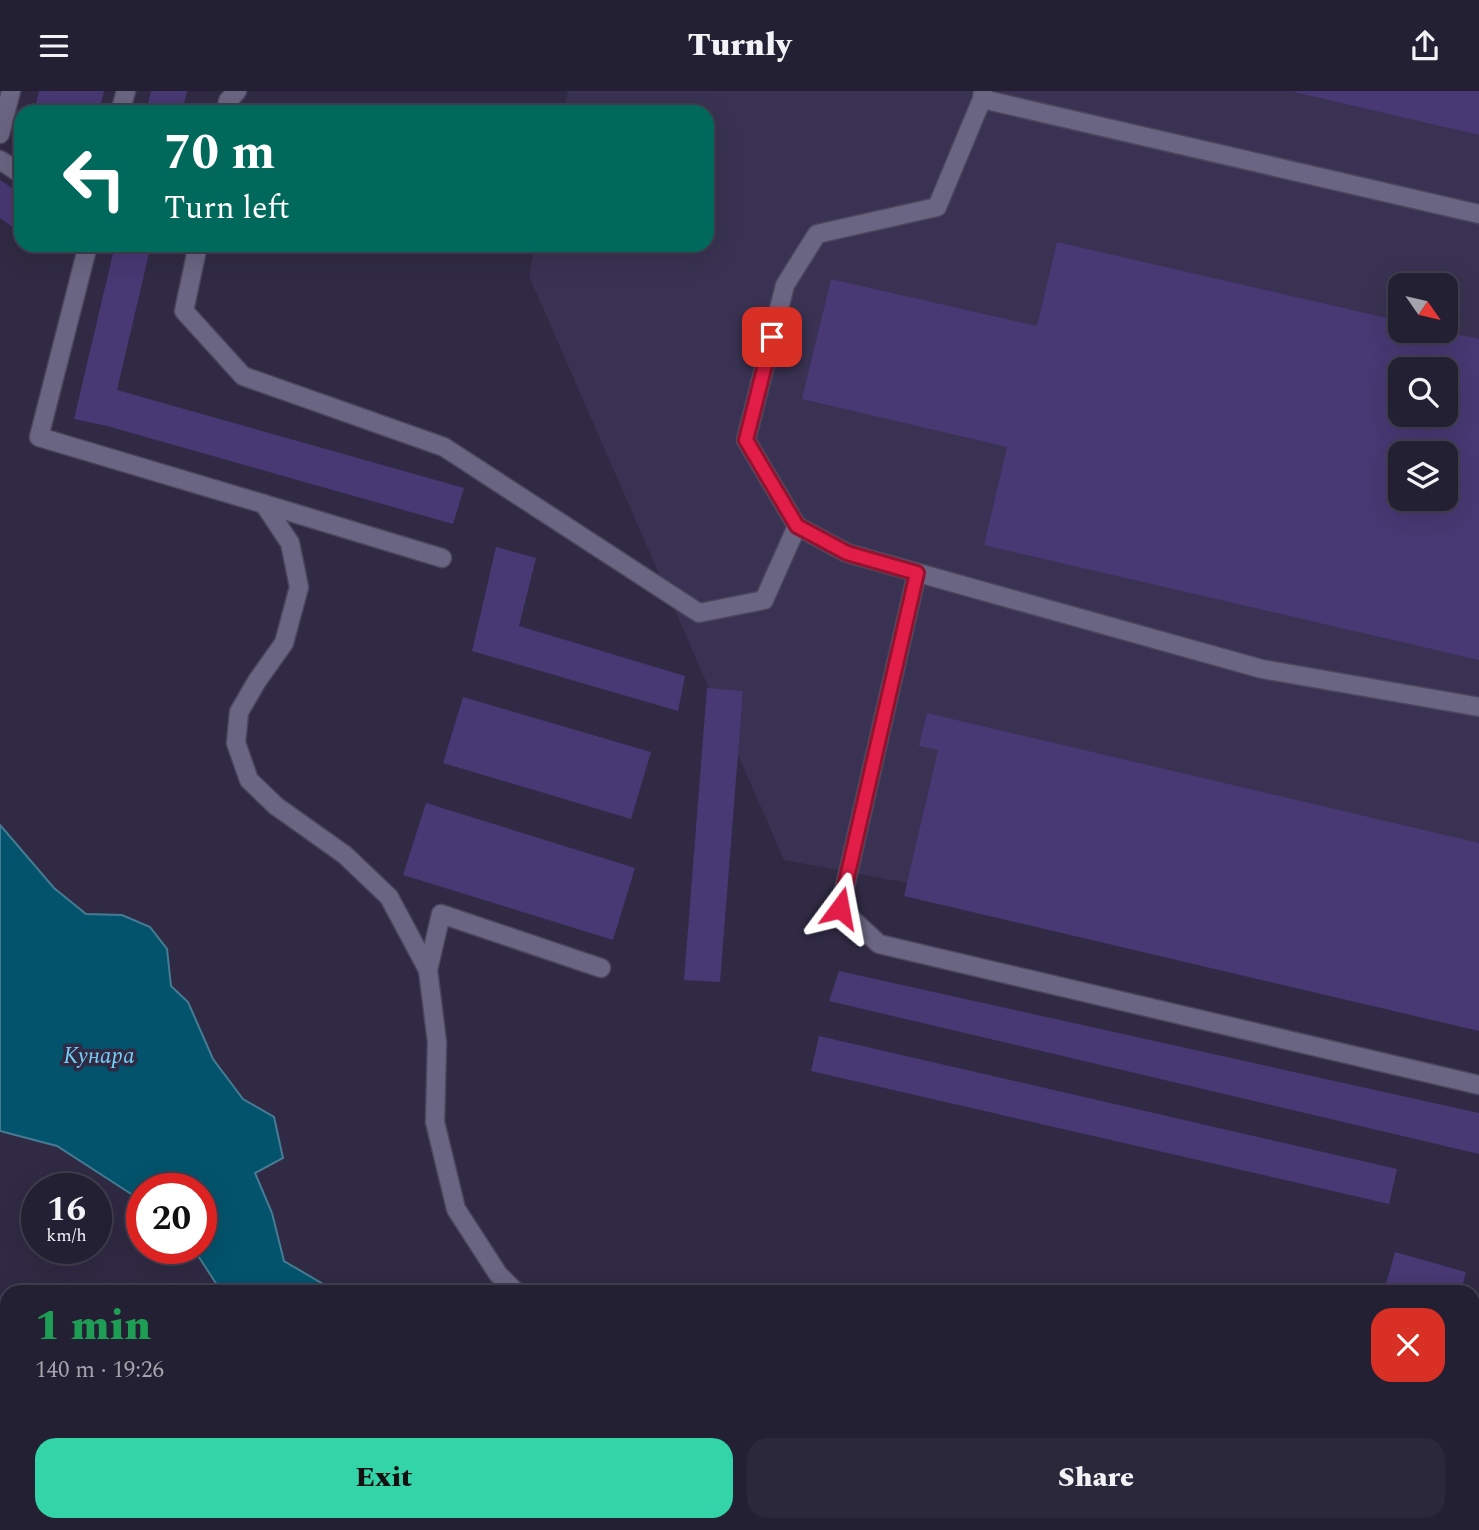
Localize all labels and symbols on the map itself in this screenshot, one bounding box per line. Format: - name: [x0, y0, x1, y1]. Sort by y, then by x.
- north arrow: [1388, 273, 1458, 343]
- pin: [742, 307, 802, 367]
- position arrow: [803, 871, 877, 945]
- water label: Кунара: [63, 1039, 135, 1074]
- speed limit sign: 20: [126, 1173, 217, 1264]

